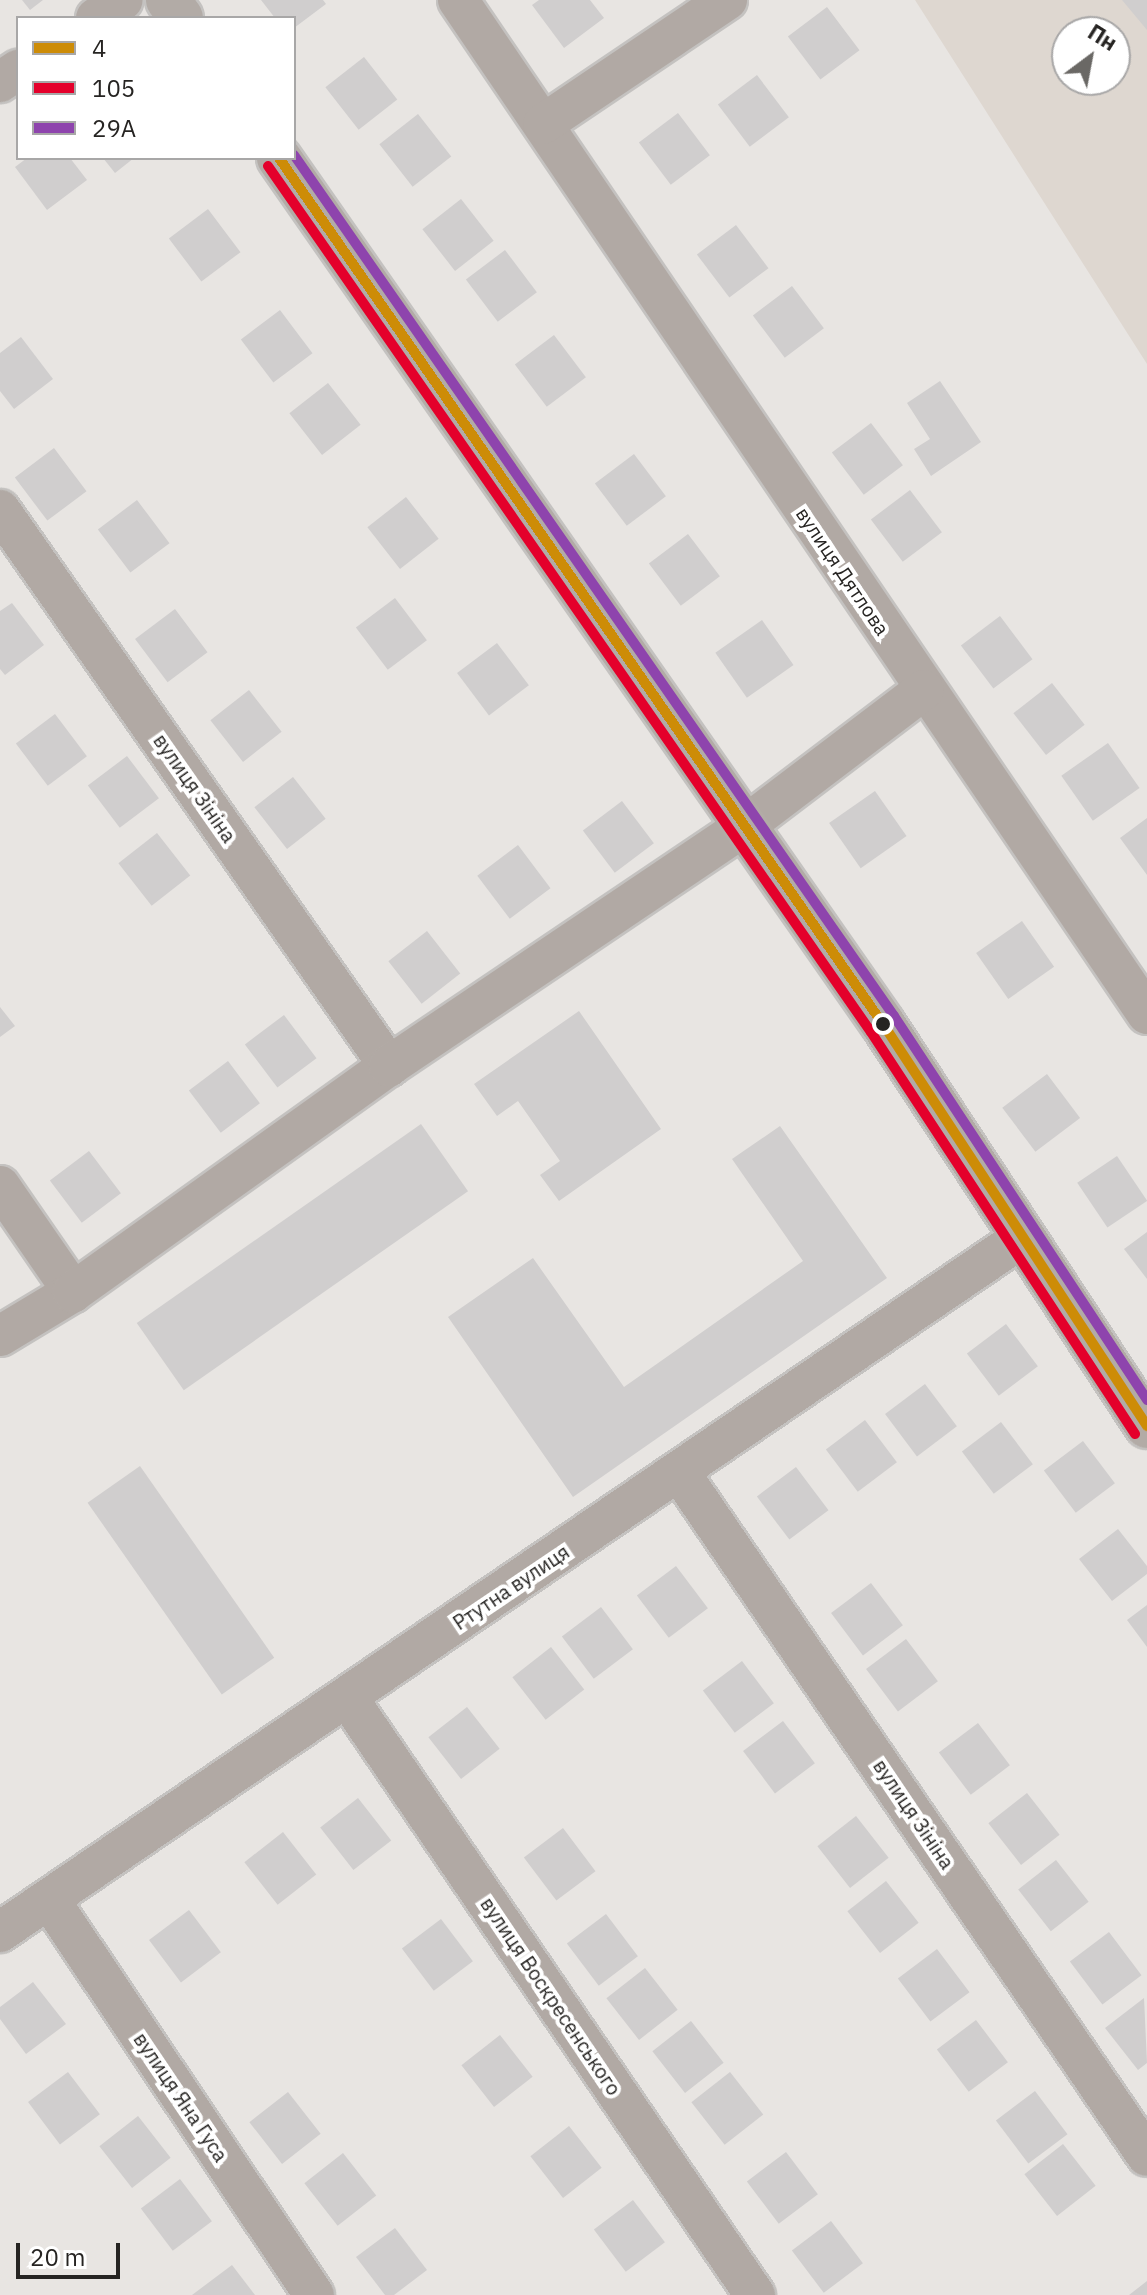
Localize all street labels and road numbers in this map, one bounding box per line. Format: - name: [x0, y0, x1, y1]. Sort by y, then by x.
- street label: вулиця Дятлова: [791, 502, 895, 640]
- street label: вулиця Зініна: [149, 729, 241, 847]
- street label: Ртутна вулиця: [448, 1539, 574, 1635]
- street label: вулиця Зініна: [868, 1755, 960, 1873]
- street label: вулиця Воскресенського: [476, 1892, 626, 2100]
- street label: вулиця Яна Гуса: [129, 2028, 233, 2166]

